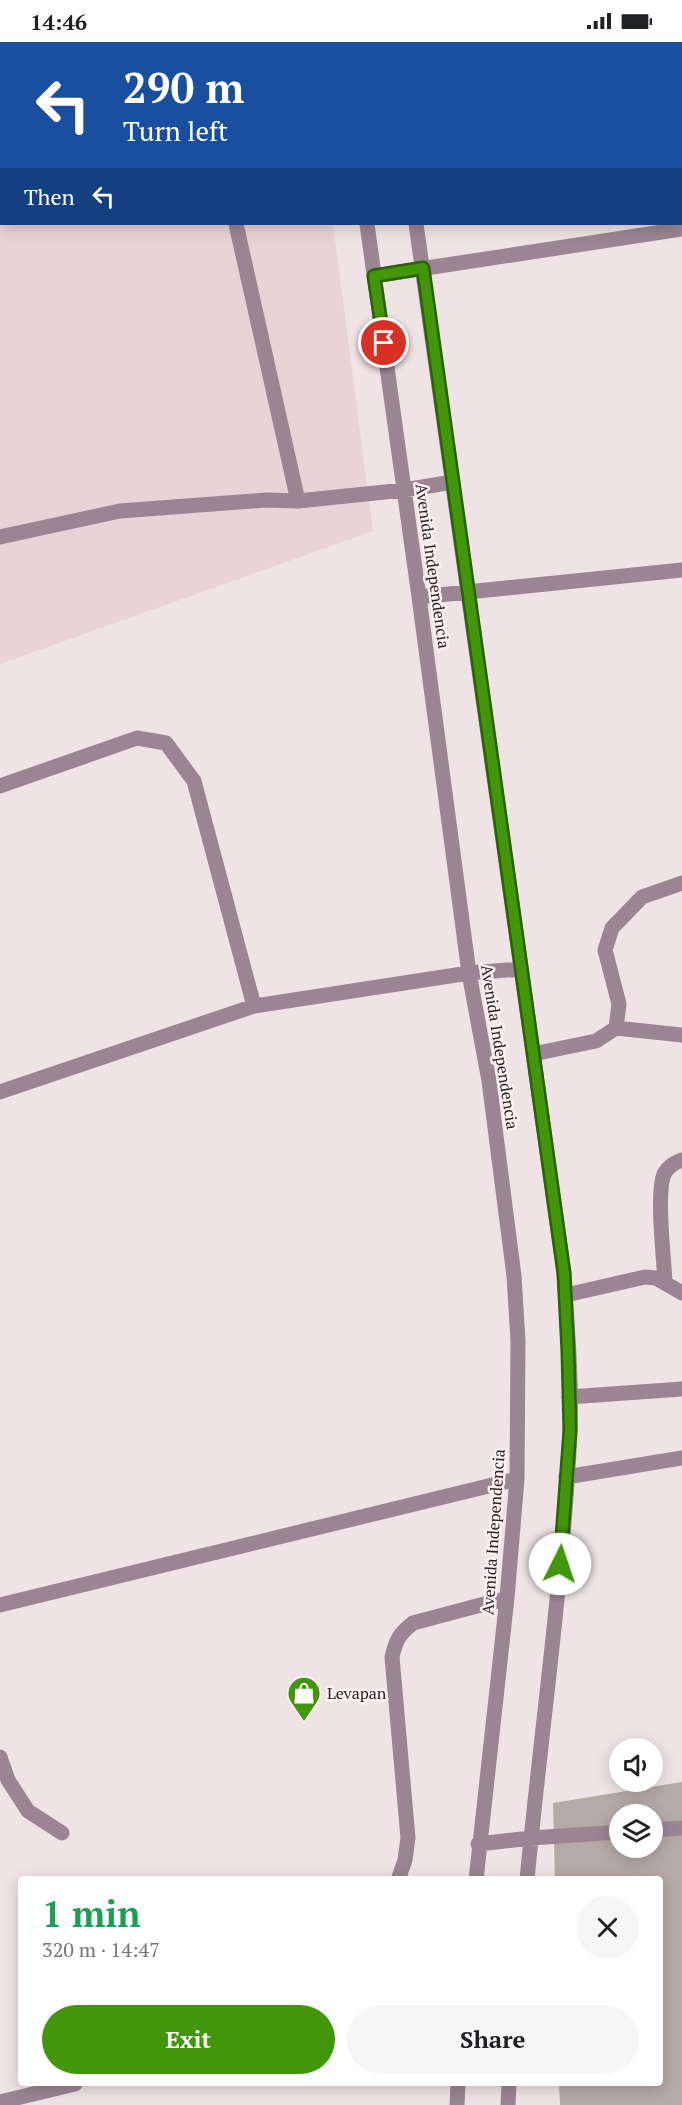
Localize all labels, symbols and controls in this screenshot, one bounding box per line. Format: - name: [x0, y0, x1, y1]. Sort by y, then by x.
- text: 14:46: [30, 7, 87, 36]
- text: 290 m: [123, 59, 244, 115]
- icon: left: [24, 66, 102, 144]
- text: Turn left: [123, 113, 228, 149]
- icon: left: [87, 180, 120, 213]
- text: Then: [24, 182, 75, 211]
- pin: [358, 317, 409, 368]
- icon: arrive: [367, 326, 400, 359]
- street label: Avenida Independencia: [411, 482, 455, 650]
- street label: Avenida Independencia: [476, 963, 524, 1131]
- street label: Avenida Independencia: [476, 1448, 510, 1616]
- position arrow: [528, 1532, 592, 1596]
- shop icon: Levapan: [286, 1675, 322, 1722]
- place label: Levapan: [327, 1682, 387, 1704]
- map controls: [609, 1738, 663, 1858]
- button: sound: [609, 1738, 663, 1792]
- button: layers: [609, 1804, 663, 1858]
- text: 1 min: [42, 1890, 140, 1937]
- button: close: [576, 1896, 639, 1959]
- text: 320 m · 14:47: [42, 1936, 160, 1963]
- button: Exit: [42, 2005, 335, 2074]
- button: Share: [347, 2005, 639, 2074]

